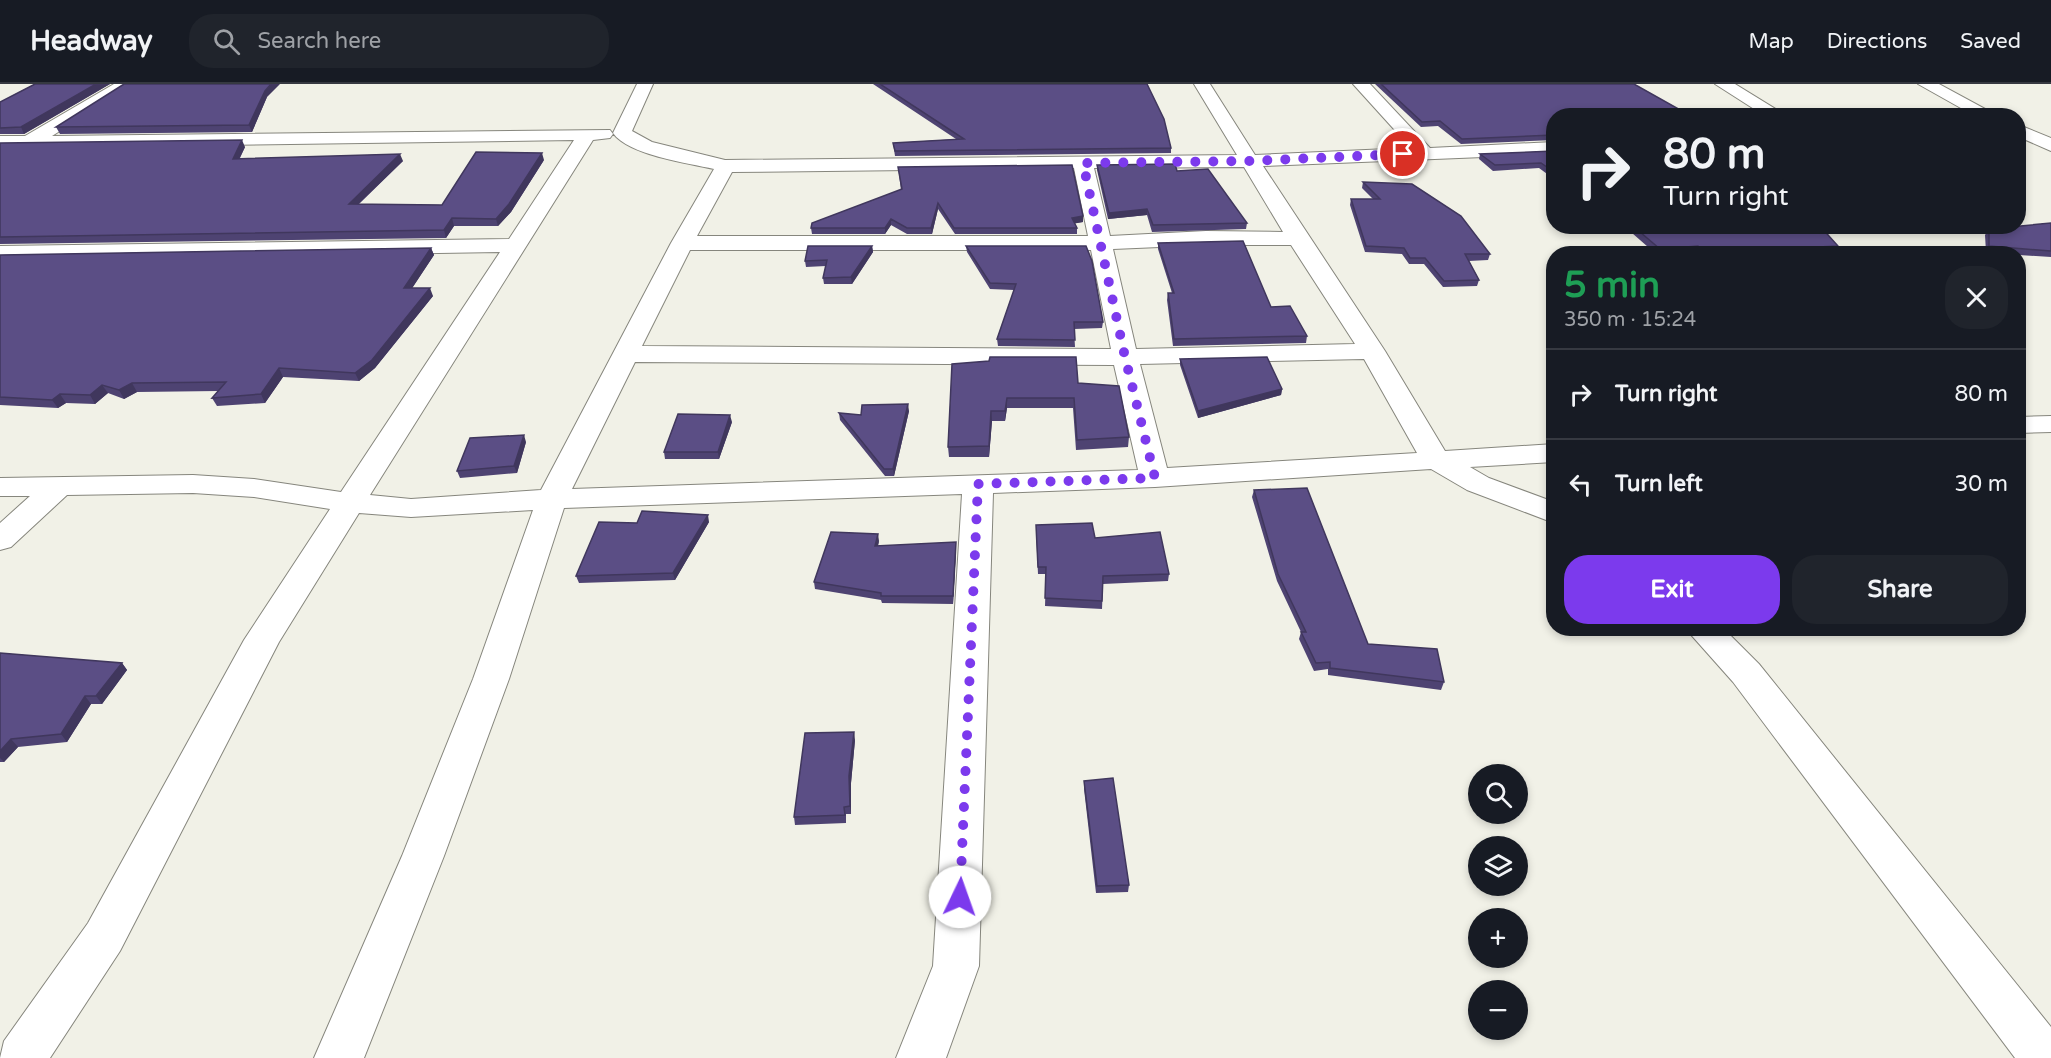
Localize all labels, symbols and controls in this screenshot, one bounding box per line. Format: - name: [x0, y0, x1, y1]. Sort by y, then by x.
- search box: [189, 14, 609, 68]
- text: Headway: [30, 24, 153, 58]
- icon: search: [210, 25, 243, 58]
- text: Search here: [258, 28, 381, 54]
- text: Map: [1748, 29, 1794, 54]
- text: Directions: [1827, 29, 1927, 54]
- text: Saved: [1960, 29, 2021, 54]
- pin: [1377, 128, 1428, 179]
- text: 80 m: [1663, 129, 1765, 180]
- icon: right: [1564, 132, 1642, 210]
- icon: arrive: [1386, 137, 1419, 170]
- text: Turn right: [1663, 180, 1789, 213]
- text: 5 min: [1564, 264, 1660, 307]
- button: close: [1945, 266, 2008, 329]
- text: 350 m · 15:24: [1564, 308, 1696, 332]
- icon: right: [1564, 378, 1597, 411]
- text: Turn right: [1615, 381, 1717, 407]
- text: 80 m: [1954, 381, 2008, 407]
- icon: left: [1564, 468, 1597, 501]
- text: Turn left: [1615, 471, 1703, 497]
- text: 30 m: [1954, 471, 2008, 497]
- button: Exit: [1564, 555, 1780, 624]
- button: Share: [1792, 555, 2008, 624]
- map controls: [1468, 764, 1528, 1040]
- button: search: [1468, 764, 1528, 824]
- button: layers: [1468, 836, 1528, 896]
- position arrow: [928, 865, 992, 929]
- button: +: [1468, 908, 1528, 968]
- button: −: [1468, 980, 1528, 1040]

